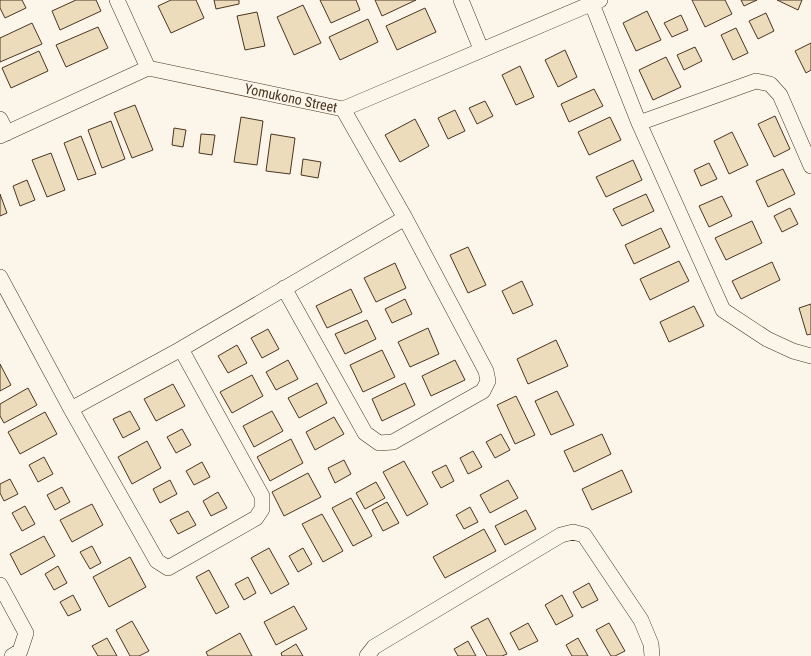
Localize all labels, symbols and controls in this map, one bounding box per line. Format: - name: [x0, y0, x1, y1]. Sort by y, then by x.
- street label: Yomukono Street: [243, 80, 339, 116]

